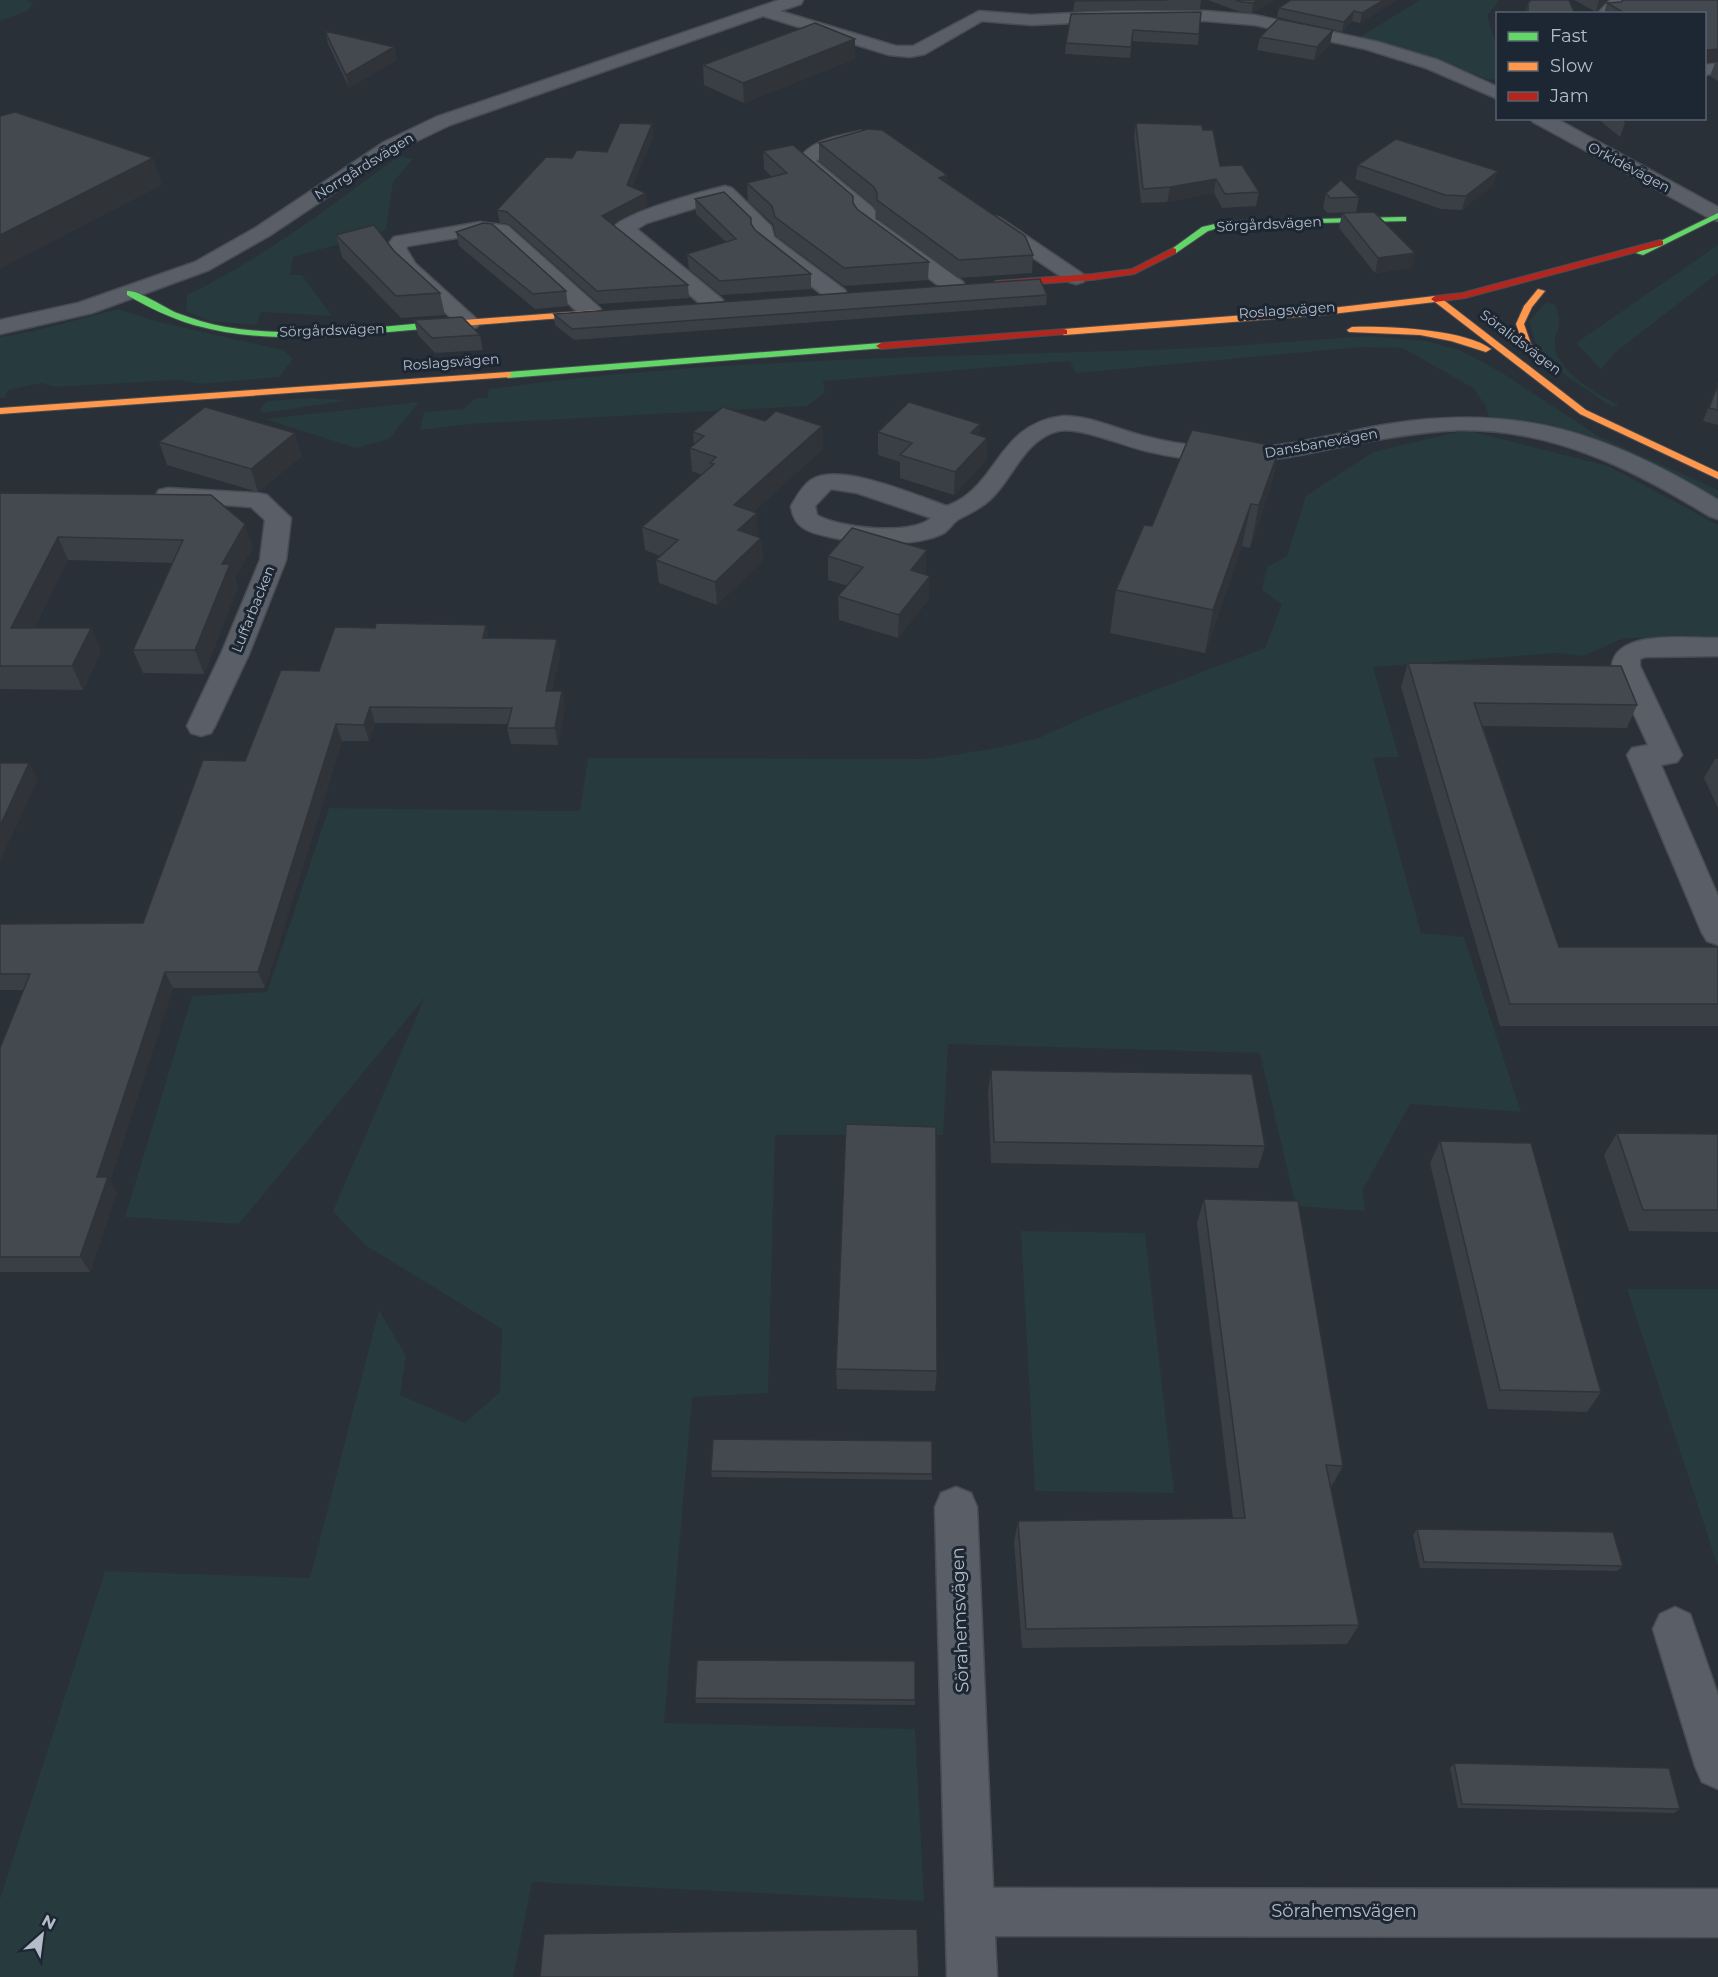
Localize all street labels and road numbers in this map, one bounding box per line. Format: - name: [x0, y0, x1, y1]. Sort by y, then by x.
- street label: Norrgårdsvägen: [311, 128, 417, 204]
- street label: Orkidévägen: [1585, 138, 1673, 196]
- street label: Sörgårdsvägen: [1216, 212, 1322, 236]
- street label: Roslagsvägen: [1238, 298, 1336, 322]
- street label: Söralidsvägen: [1477, 305, 1565, 379]
- street label: Sörgårdsvägen: [279, 319, 385, 341]
- street label: Roslagsvägen: [402, 350, 500, 374]
- street label: Dansbanevägen: [1263, 424, 1379, 462]
- street label: Luffarbacken: [227, 563, 279, 655]
- street label: Sörahemsvägen: [946, 1547, 974, 1693]
- street label: Sörahemsvägen: [1271, 1900, 1417, 1922]

